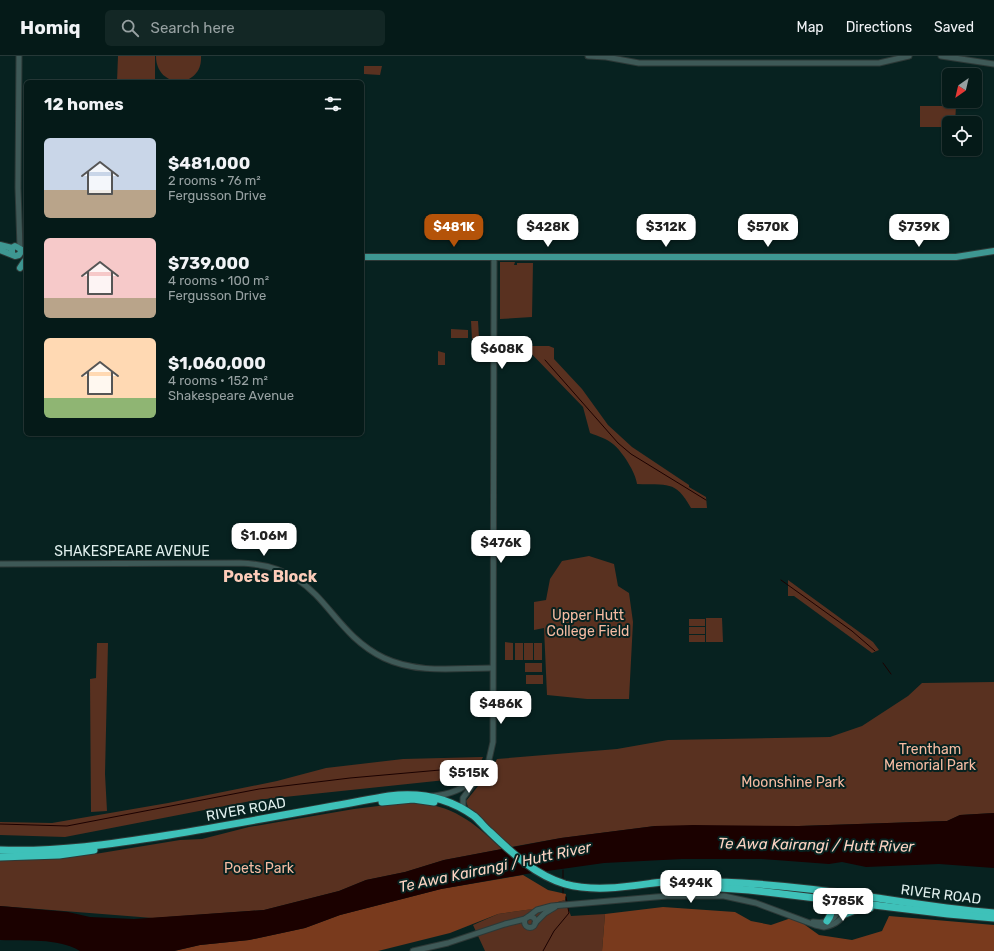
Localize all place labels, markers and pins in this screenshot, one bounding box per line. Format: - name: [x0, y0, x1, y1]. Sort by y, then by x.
- pin: $481K: [426, 214, 482, 248]
- pin: $428K: [520, 214, 576, 248]
- pin: $312K: [638, 214, 694, 248]
- pin: $570K: [740, 214, 796, 248]
- pin: $739K: [891, 214, 947, 248]
- pin: $608K: [474, 336, 530, 370]
- pin: $1.06M: [231, 523, 297, 557]
- pin: $476K: [473, 530, 529, 564]
- pin: $486K: [473, 691, 529, 725]
- pin: $515K: [441, 760, 497, 794]
- pin: $494K: [663, 870, 719, 904]
- pin: $785K: [815, 888, 871, 922]

